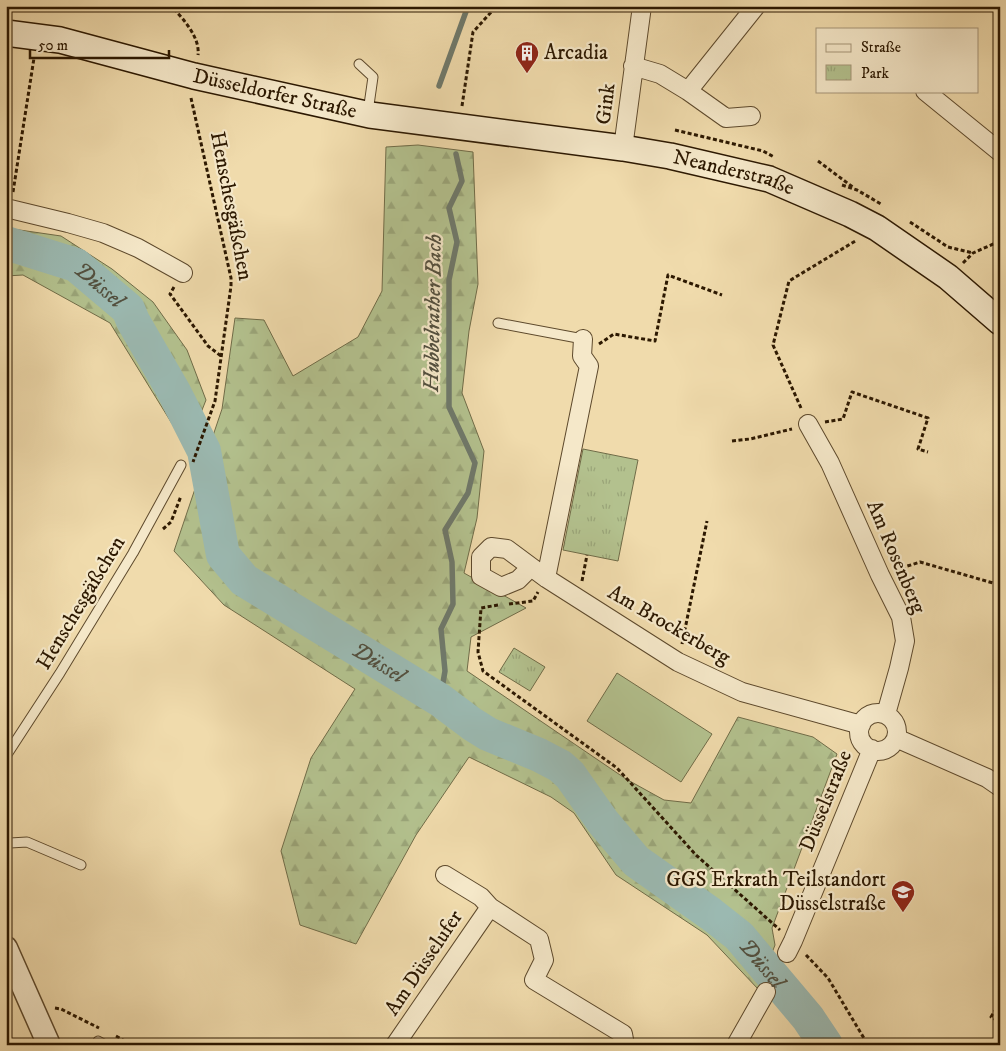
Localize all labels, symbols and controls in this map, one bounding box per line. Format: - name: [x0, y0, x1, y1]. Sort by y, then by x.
- scale bar: [30, 28, 169, 60]
- legend: [816, 28, 978, 92]
- text: 50 m: [38, 36, 68, 55]
- text: Straße: [861, 38, 901, 57]
- building icon: Arcadia: [514, 40, 540, 74]
- place label: Arcadia: [544, 40, 608, 66]
- street label: Düsseldorfer Straße: [191, 63, 359, 125]
- text: Park: [861, 64, 890, 83]
- street label: Gink: [591, 81, 622, 126]
- street label: Henschesgäßchen: [204, 129, 258, 283]
- street label: Neanderstraße: [671, 144, 799, 201]
- water label: Hubbelrather Bach: [418, 234, 448, 393]
- water label: Düssel: [69, 256, 132, 315]
- street label: Am Rosenberg: [860, 496, 932, 618]
- street label: Henschesgäßchen: [31, 531, 131, 674]
- street label: Am Brockerberg: [603, 579, 736, 671]
- water label: Düssel: [347, 636, 412, 690]
- street label: Düsselstraße: [794, 746, 858, 855]
- place label: GGS Erkrath Teilstandort Düsselstraße: [666, 867, 886, 917]
- school or university icon: GGS Erkrath Teilstandort Düsselstraße: [890, 879, 916, 913]
- street label: Am Düsselufer: [379, 905, 469, 1021]
- water label: Düssel: [733, 933, 792, 996]

